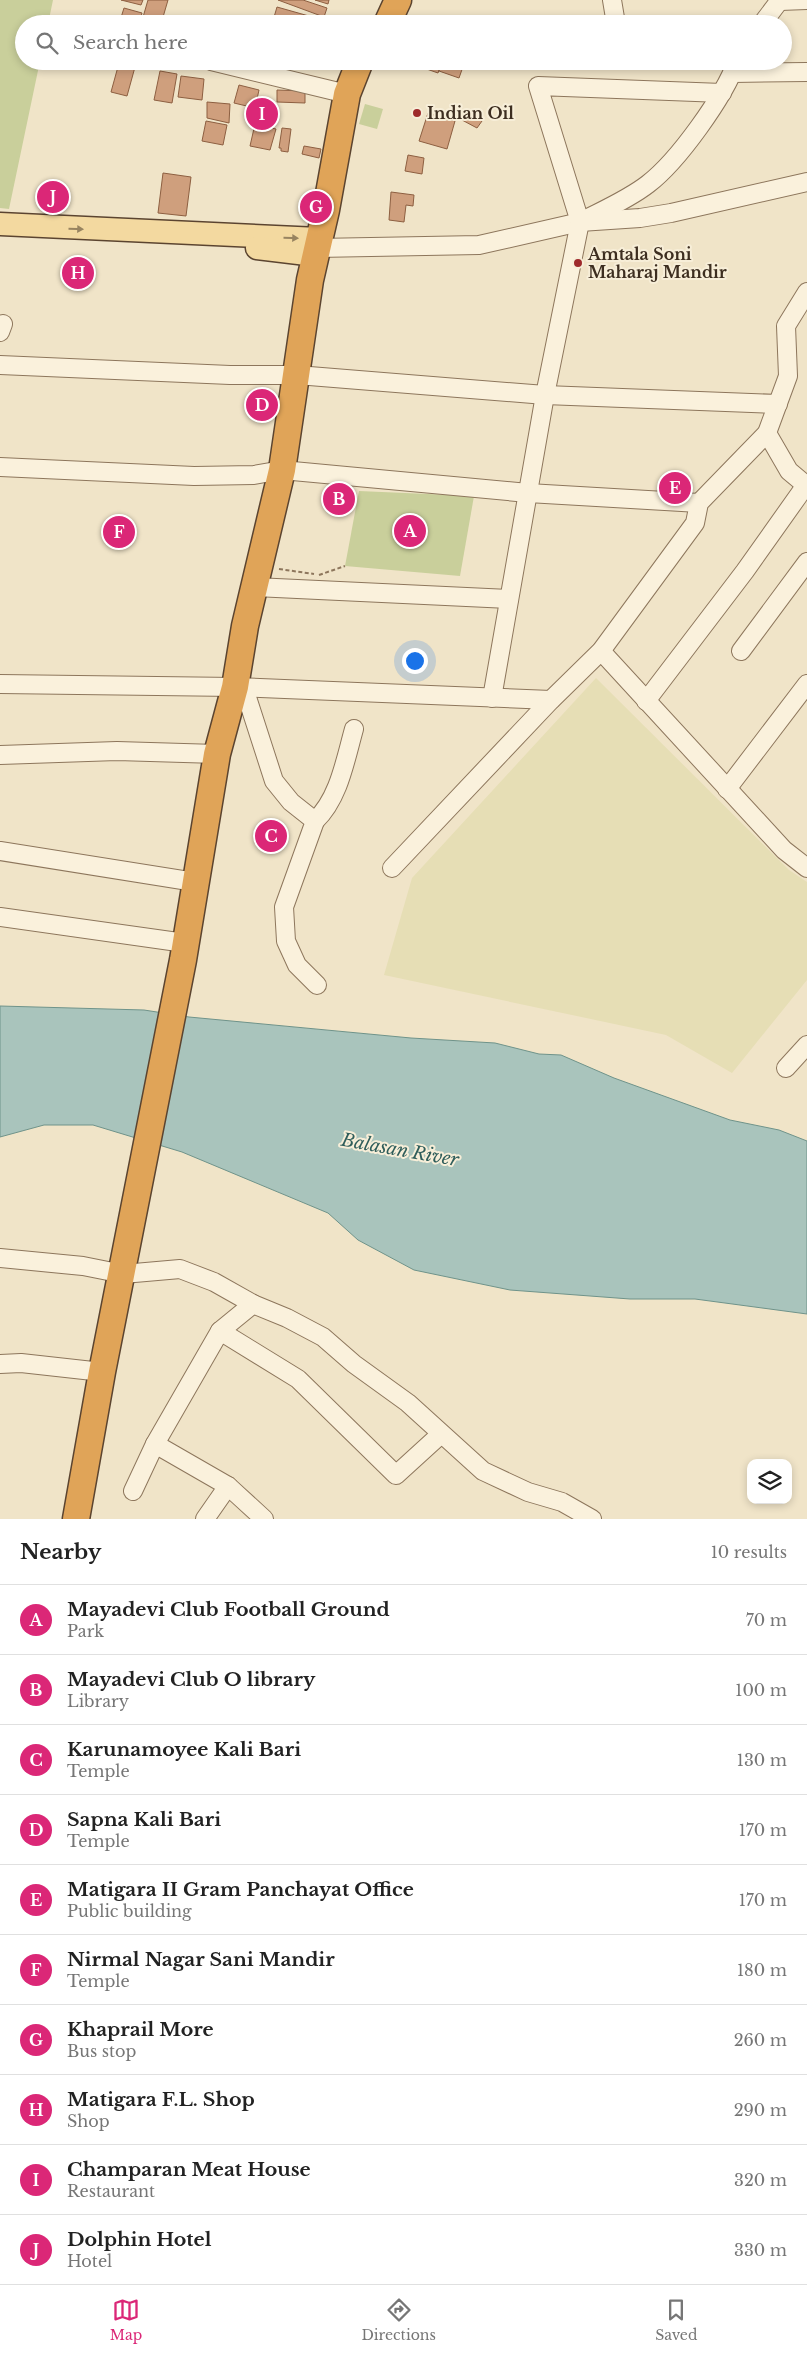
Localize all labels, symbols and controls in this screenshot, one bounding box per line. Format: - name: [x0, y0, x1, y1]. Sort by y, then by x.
- search box: [15, 15, 792, 70]
- icon: search: [33, 29, 61, 57]
- text: Search here: [73, 31, 188, 54]
- pin: I: [246, 95, 278, 133]
- place label: Indian Oil: [427, 103, 514, 123]
- marker: Indian Oil: [411, 107, 423, 119]
- pin: J: [37, 178, 69, 216]
- pin: G: [300, 188, 332, 226]
- one-way arrow: [69, 225, 85, 233]
- one-way arrow: [283, 234, 299, 242]
- place label: Amtala Soni Maharaj Mandir: [587, 244, 727, 282]
- pin: H: [62, 254, 94, 292]
- marker: Amtala Soni Maharaj Mandir: [572, 257, 584, 269]
- pin: D: [246, 386, 278, 424]
- pin: E: [659, 469, 691, 507]
- pin: B: [323, 480, 355, 518]
- pin: A: [394, 512, 426, 550]
- pin: F: [103, 513, 135, 551]
- your location: [402, 648, 428, 674]
- pin: C: [255, 817, 287, 855]
- water label: Balasan River: [339, 1129, 461, 1171]
- map controls: [747, 1459, 792, 1504]
- button: layers: [747, 1459, 792, 1504]
- text: Nearby: [20, 1539, 101, 1565]
- text: 10 results: [711, 1542, 787, 1562]
- text: Mayadevi Club Football Ground: [67, 1598, 390, 1621]
- text: A: [30, 1610, 42, 1630]
- text: 70 m: [746, 1610, 787, 1630]
- text: Park: [67, 1621, 104, 1641]
- text: Mayadevi Club O library: [67, 1668, 315, 1691]
- text: B: [30, 1680, 42, 1700]
- text: 100 m: [735, 1680, 787, 1700]
- text: Library: [67, 1691, 129, 1711]
- text: Karunamoyee Kali Bari: [67, 1738, 301, 1761]
- text: C: [29, 1750, 43, 1770]
- text: 130 m: [737, 1750, 787, 1770]
- text: Temple: [67, 1761, 130, 1781]
- text: Sapna Kali Bari: [67, 1808, 221, 1831]
- text: D: [29, 1820, 43, 1840]
- text: 170 m: [739, 1820, 787, 1840]
- text: Temple: [67, 1831, 130, 1851]
- text: Matigara II Gram Panchayat Office: [67, 1878, 414, 1901]
- text: E: [30, 1890, 42, 1910]
- text: 170 m: [739, 1890, 787, 1910]
- text: Public building: [67, 1901, 192, 1921]
- text: Nirmal Nagar Sani Mandir: [67, 1948, 335, 1971]
- text: F: [30, 1960, 42, 1980]
- text: 180 m: [737, 1960, 787, 1980]
- text: Temple: [67, 1971, 130, 1991]
- text: Khaprail More: [67, 2018, 214, 2041]
- text: G: [29, 2030, 43, 2050]
- text: 260 m: [734, 2030, 787, 2050]
- text: Bus stop: [67, 2041, 136, 2061]
- text: Matigara F.L. Shop: [67, 2088, 255, 2111]
- text: H: [28, 2100, 44, 2120]
- text: 290 m: [734, 2100, 787, 2120]
- text: Shop: [67, 2111, 110, 2131]
- text: Champaran Meat House: [67, 2158, 311, 2181]
- text: I: [33, 2170, 39, 2190]
- text: 320 m: [734, 2170, 787, 2190]
- text: Restaurant: [67, 2181, 155, 2201]
- text: Dolphin Hotel: [67, 2228, 211, 2251]
- text: J: [33, 2240, 39, 2260]
- text: 330 m: [734, 2240, 787, 2260]
- text: Hotel: [67, 2251, 112, 2271]
- tab: Map: [110, 2296, 142, 2344]
- tab: Directions: [361, 2296, 436, 2344]
- tab: Saved: [655, 2296, 697, 2344]

